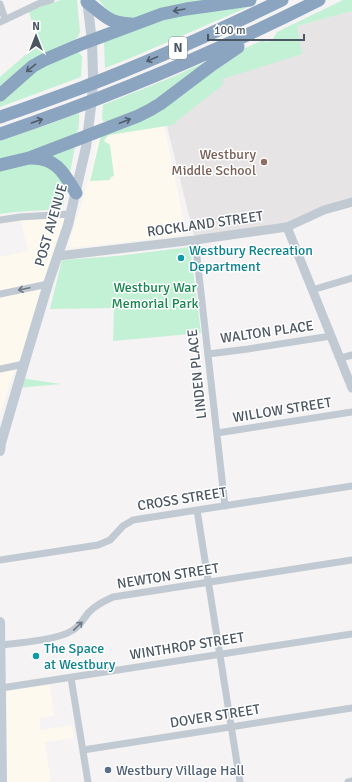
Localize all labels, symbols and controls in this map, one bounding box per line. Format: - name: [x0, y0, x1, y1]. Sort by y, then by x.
- one-way arrow: [173, 6, 186, 14]
- north arrow: [16, 16, 56, 56]
- scale bar: [208, 16, 304, 42]
- text: N: [32, 20, 40, 33]
- text: 100 m: [214, 23, 246, 38]
- road number: N: [169, 37, 187, 59]
- one-way arrow: [146, 56, 158, 64]
- one-way arrow: [26, 64, 37, 73]
- one-way arrow: [30, 117, 42, 125]
- one-way arrow: [118, 117, 130, 125]
- place label: Westbury Middle School: [171, 146, 256, 179]
- marker: Westbury Middle School: [259, 157, 269, 167]
- street label: POST AVENUE: [31, 182, 71, 268]
- street label: ROCKLAND STREET: [146, 207, 264, 241]
- place label: Westbury Recreation Department: [189, 242, 313, 275]
- marker: Westbury Recreation Department: [176, 253, 186, 263]
- park label: Westbury War Memorial Park: [111, 279, 199, 312]
- one-way arrow: [18, 285, 31, 293]
- street label: WALTON PLACE: [219, 317, 315, 347]
- street label: LINDEN PLACE: [184, 328, 210, 420]
- street label: WILLOW STREET: [231, 394, 333, 426]
- street label: CROSS STREET: [136, 484, 228, 514]
- street label: NEWTON STREET: [116, 560, 220, 592]
- one-way arrow: [73, 621, 83, 631]
- street label: WINTHROP STREET: [129, 629, 246, 663]
- place label: The Space at Westbury: [44, 640, 116, 673]
- marker: The Space at Westbury: [31, 651, 41, 661]
- street label: DOVER STREET: [169, 700, 261, 732]
- place label: Westbury Village Hall: [116, 762, 245, 779]
- marker: Westbury Village Hall: [103, 765, 113, 775]

